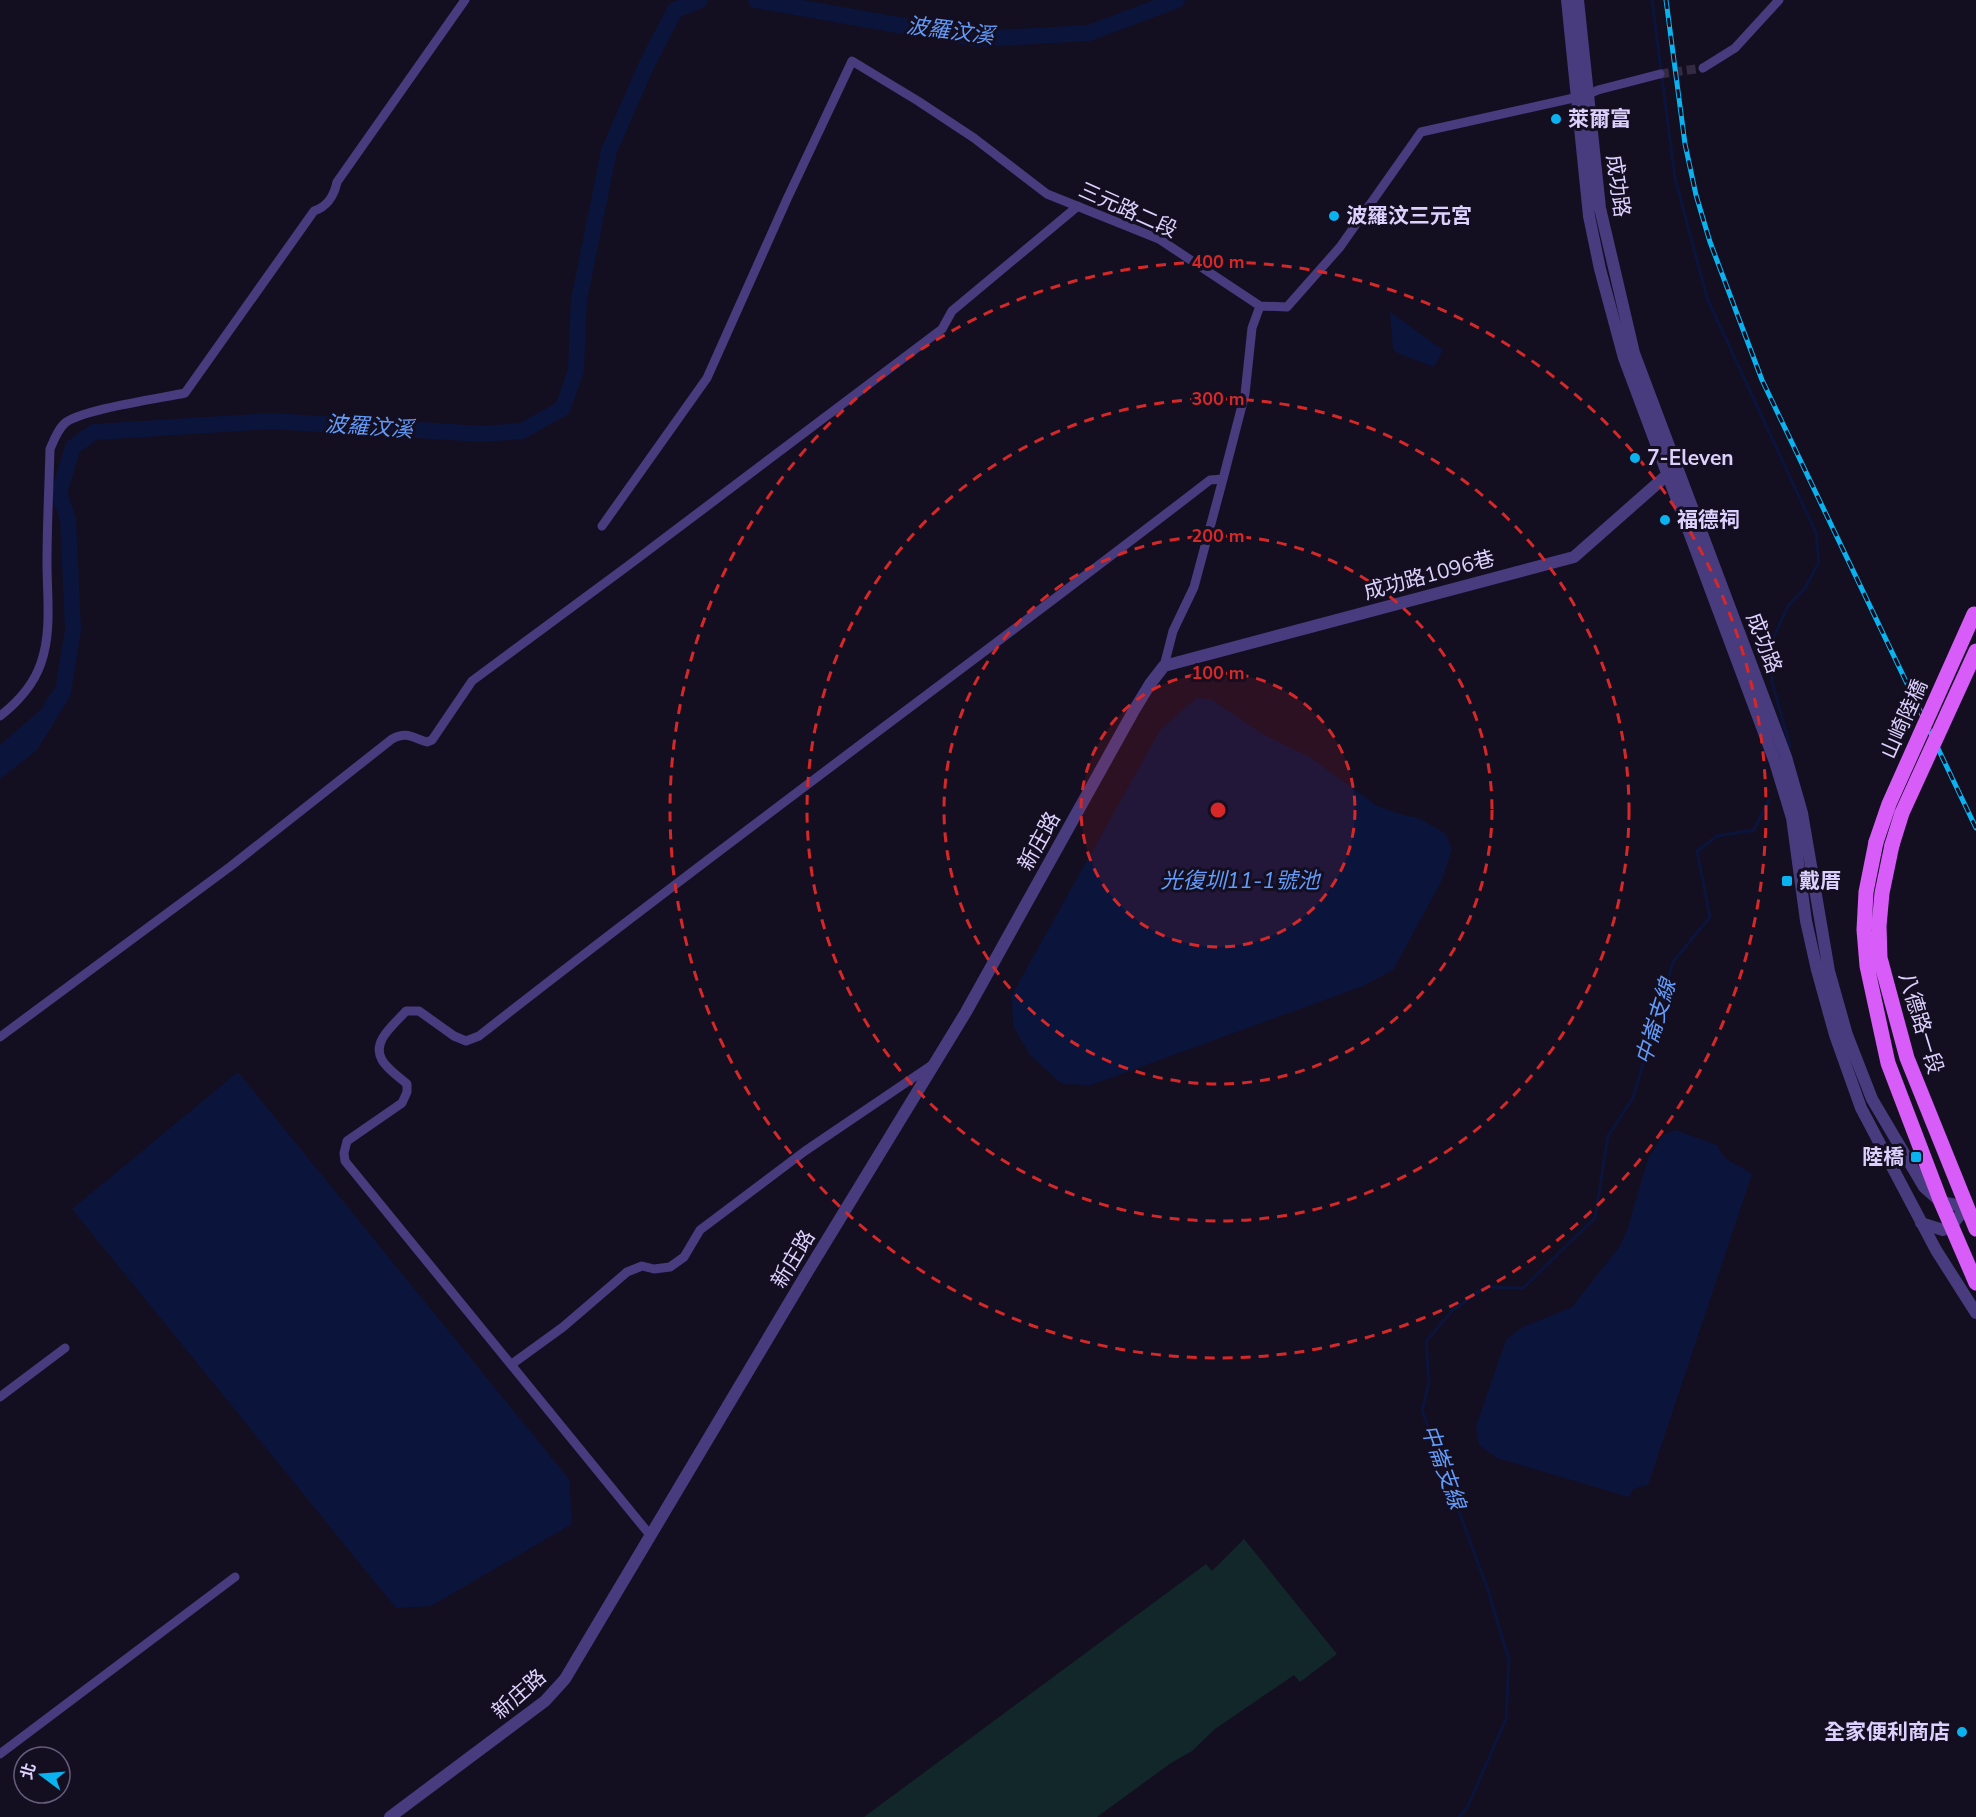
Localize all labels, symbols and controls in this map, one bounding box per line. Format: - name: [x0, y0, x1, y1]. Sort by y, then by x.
- water label: 波羅汶溪: [904, 11, 998, 52]
- place label: 萊爾富: [1568, 105, 1631, 133]
- marker: 萊爾富: [1549, 112, 1563, 126]
- street label: 成功路: [1600, 153, 1636, 219]
- street label: 三元路二段: [1074, 176, 1182, 244]
- place label: 波羅汶三元宮: [1346, 202, 1472, 230]
- marker: 波羅汶三元宮: [1327, 209, 1341, 223]
- text: 400 m: [1191, 250, 1245, 274]
- text: 300 m: [1191, 387, 1245, 411]
- water label: 波羅汶溪: [324, 409, 417, 445]
- place label: 7-Eleven: [1647, 444, 1734, 472]
- marker: 7-Eleven: [1628, 451, 1642, 465]
- place label: 福德祠: [1677, 506, 1740, 534]
- marker: 福德祠: [1658, 513, 1672, 527]
- text: 200 m: [1191, 524, 1245, 548]
- street label: 成功路1096巷: [1360, 544, 1498, 606]
- street label: 成功路: [1740, 609, 1788, 677]
- text: 100 m: [1191, 661, 1245, 685]
- street label: 山崎陸橋: [1874, 675, 1934, 763]
- centre of rings: [1208, 800, 1228, 820]
- street label: 新庄路: [1011, 807, 1067, 875]
- water label: 光復圳11-1號池: [1161, 866, 1321, 896]
- place label: 戴厝: [1799, 867, 1841, 895]
- marker: 戴厝: [1780, 874, 1794, 888]
- street label: 八德路一段: [1892, 969, 1950, 1077]
- water label: 中崙支線: [1629, 973, 1684, 1068]
- place label: 陸橋: [1862, 1143, 1904, 1171]
- marker: 陸橋: [1909, 1150, 1923, 1164]
- street label: 新庄路: [765, 1225, 821, 1293]
- water label: 中崙支線: [1414, 1421, 1473, 1516]
- street label: 新庄路: [486, 1663, 552, 1725]
- place label: 全家便利商店: [1824, 1718, 1950, 1746]
- marker: 全家便利商店: [1955, 1725, 1969, 1739]
- north arrow: [12, 1745, 72, 1805]
- text: 北: [16, 1760, 41, 1782]

